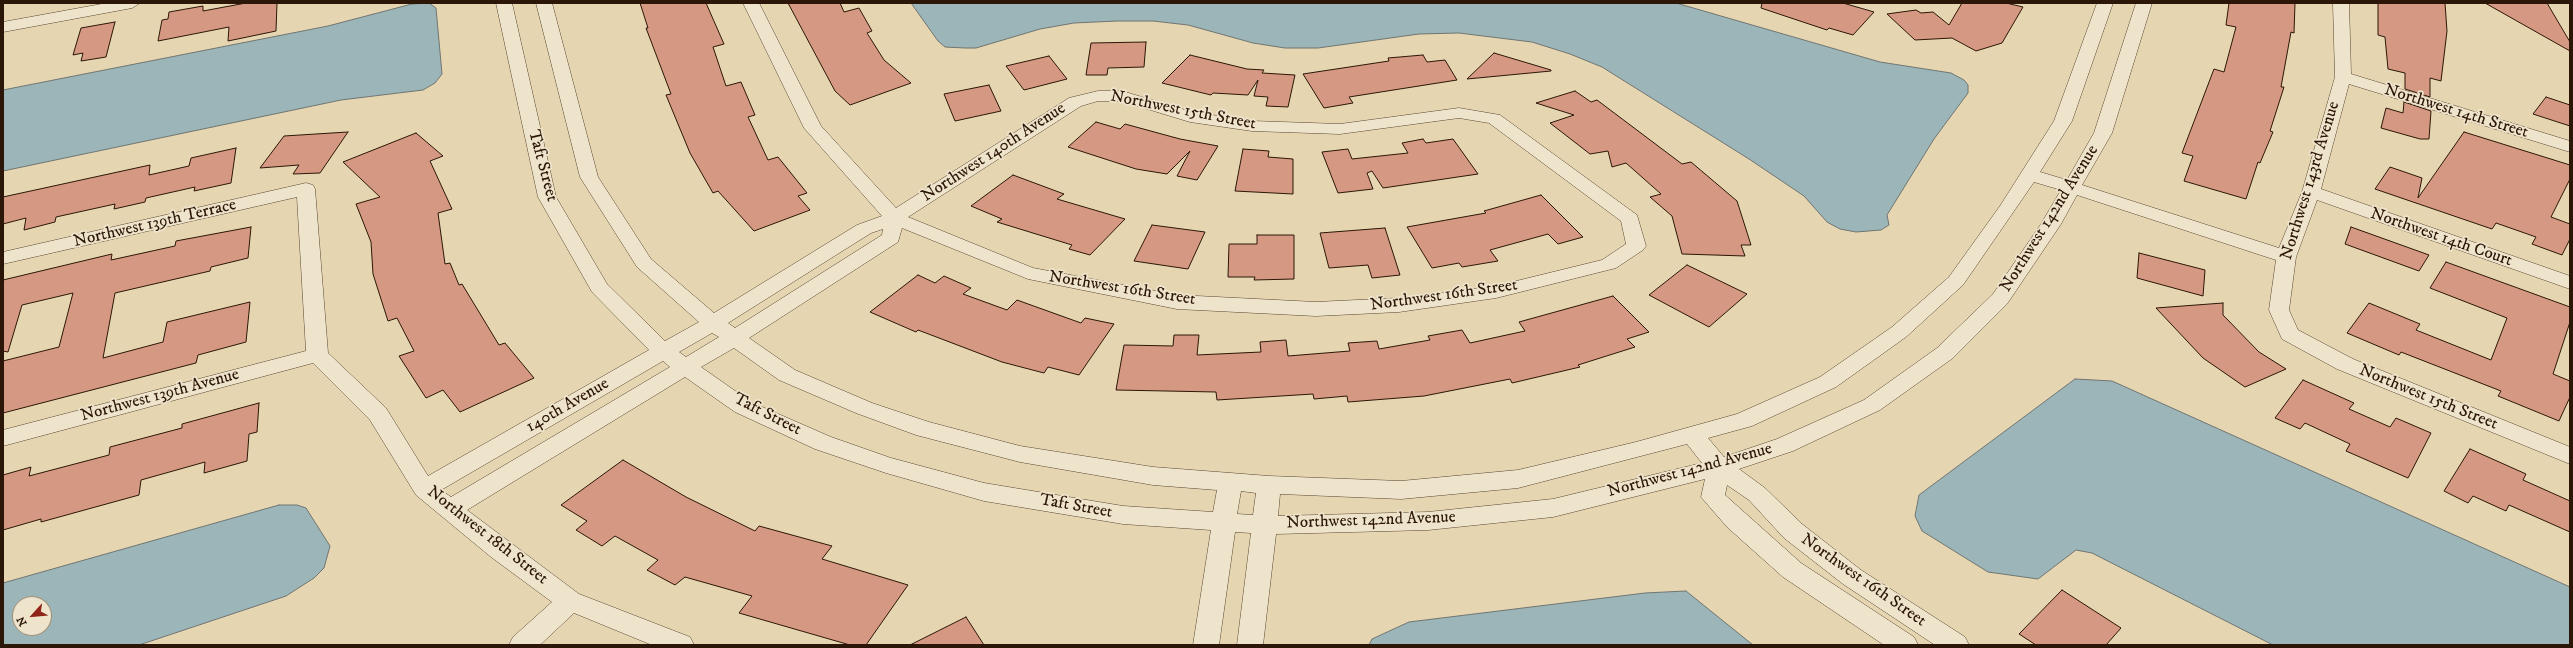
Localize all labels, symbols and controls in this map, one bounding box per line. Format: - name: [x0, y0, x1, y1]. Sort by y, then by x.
- street label: Northwest 14th Street: [2382, 80, 2530, 144]
- street label: Northwest 15th Street: [1108, 87, 1258, 135]
- street label: Northwest 140th Avenue: [918, 99, 1070, 207]
- street label: Northwest 143rd Avenue: [2277, 99, 2345, 263]
- street label: Taft Street: [523, 128, 561, 204]
- street label: Northwest 142nd Avenue: [1996, 142, 2104, 296]
- street label: Northwest 139th Terrace: [72, 195, 238, 253]
- street label: Northwest 14th Court: [2367, 204, 2515, 272]
- street label: Northwest 16th Street: [1047, 267, 1197, 311]
- street label: Northwest 16th Street: [1369, 276, 1519, 316]
- street label: Northwest 15th Street: [2356, 361, 2500, 435]
- street label: Northwest 139th Avenue: [79, 365, 241, 427]
- street label: 140th Avenue: [523, 374, 613, 438]
- street label: Taft Street: [730, 389, 804, 441]
- street label: Northwest 142nd Avenue: [1606, 439, 1774, 503]
- street label: Northwest 18th Street: [422, 482, 552, 590]
- street label: Taft Street: [1038, 491, 1114, 523]
- street label: Northwest 142nd Avenue: [1286, 508, 1456, 534]
- street label: Northwest 16th Street: [1796, 530, 1930, 632]
- north arrow: [12, 596, 52, 636]
- text: N: [14, 614, 30, 628]

